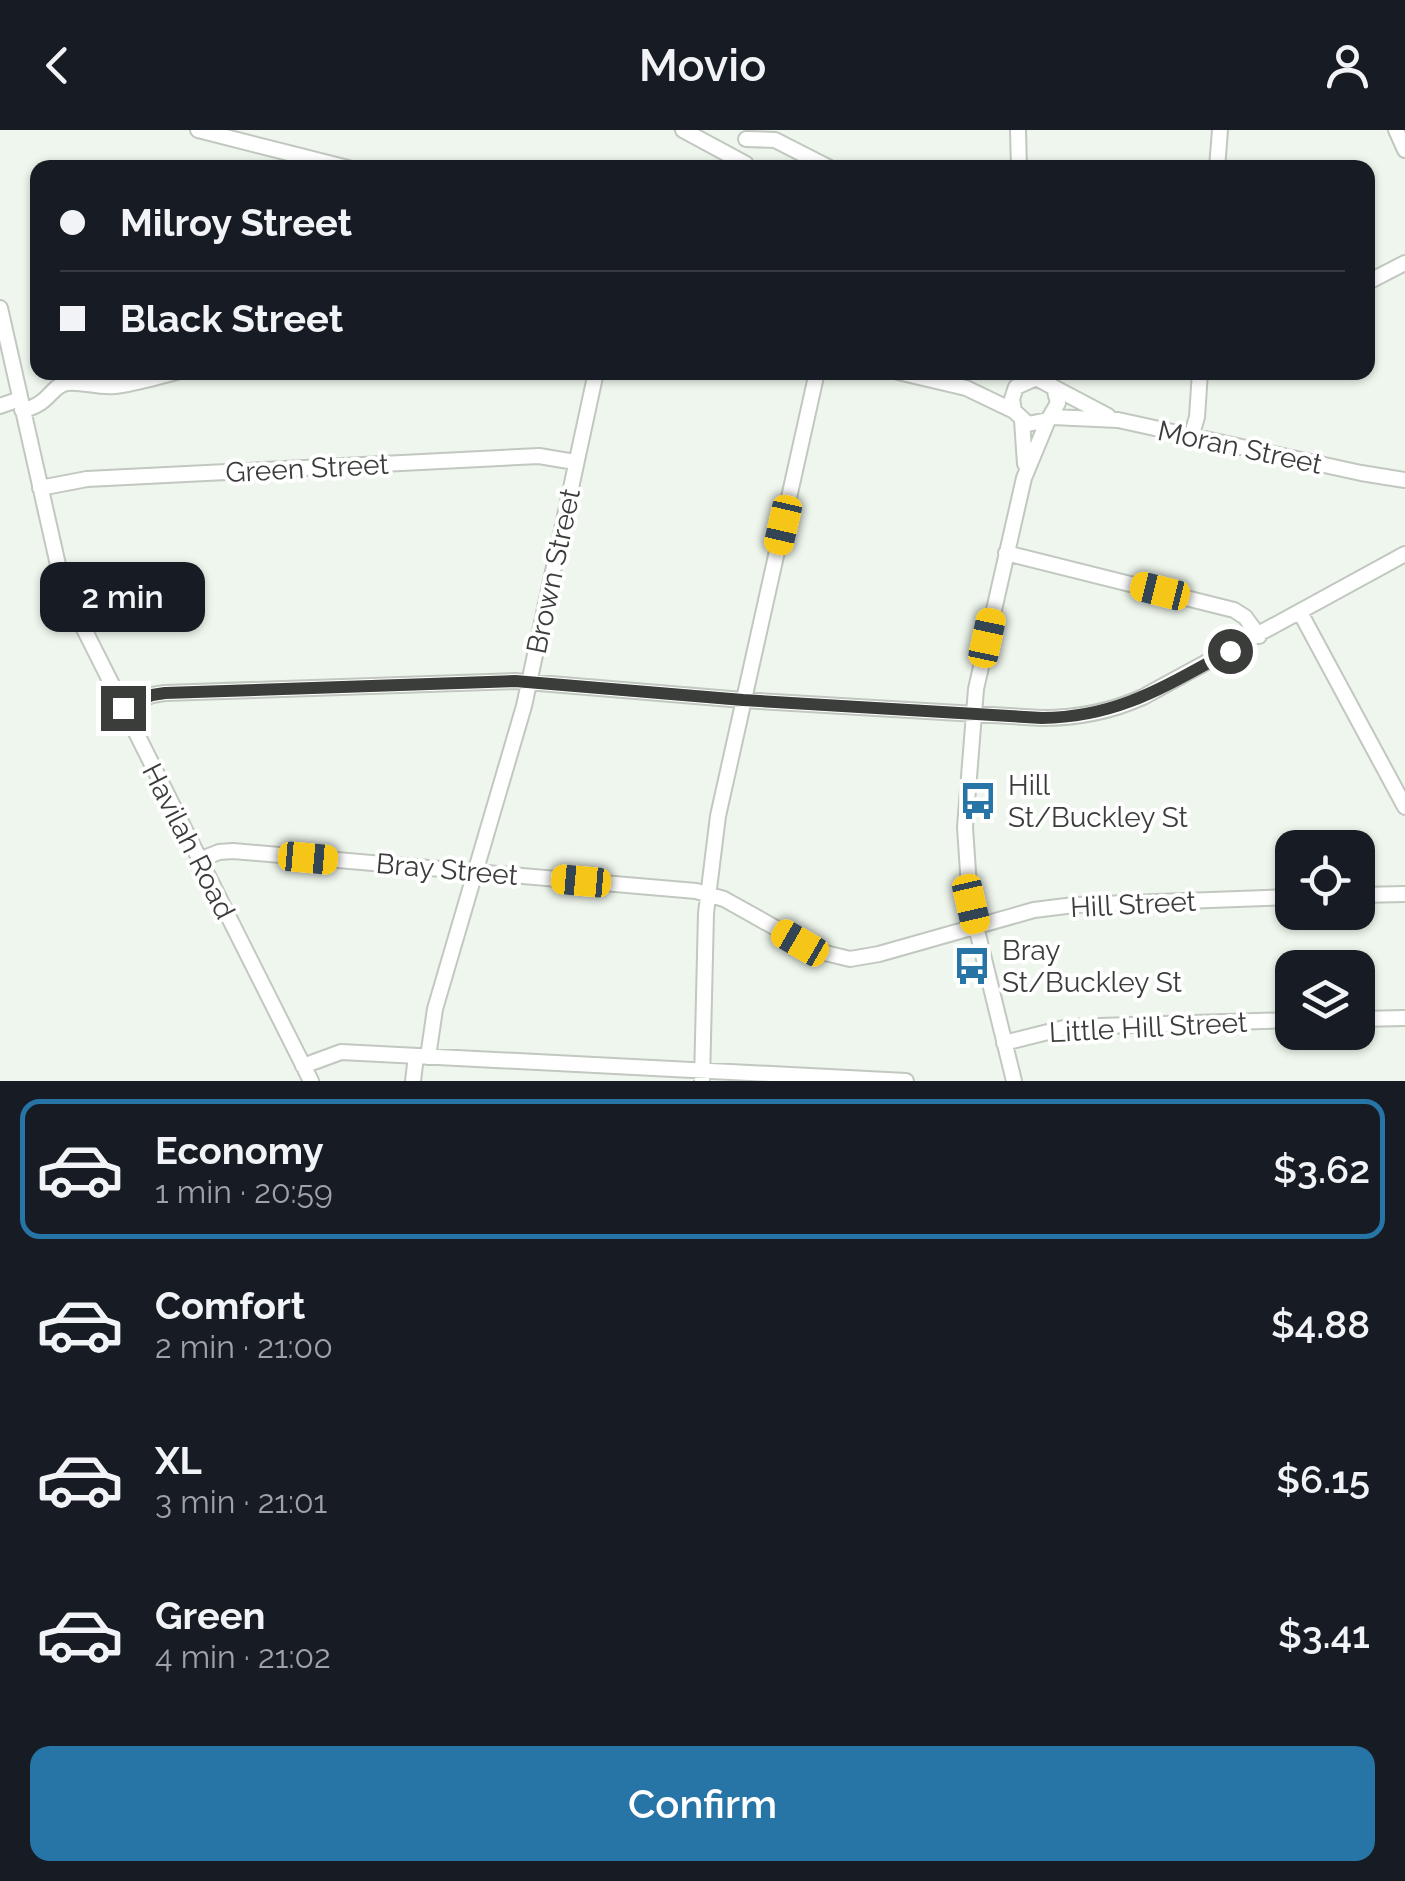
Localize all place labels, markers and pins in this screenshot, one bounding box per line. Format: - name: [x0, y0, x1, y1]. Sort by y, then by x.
- place label: Hill St/Buckley St: [1008, 769, 1188, 834]
- bus stop icon: Hill St/Buckley St: [957, 780, 999, 822]
- place label: Bray St/Buckley St: [1002, 934, 1182, 999]
- bus stop icon: Bray St/Buckley St: [951, 945, 993, 987]

